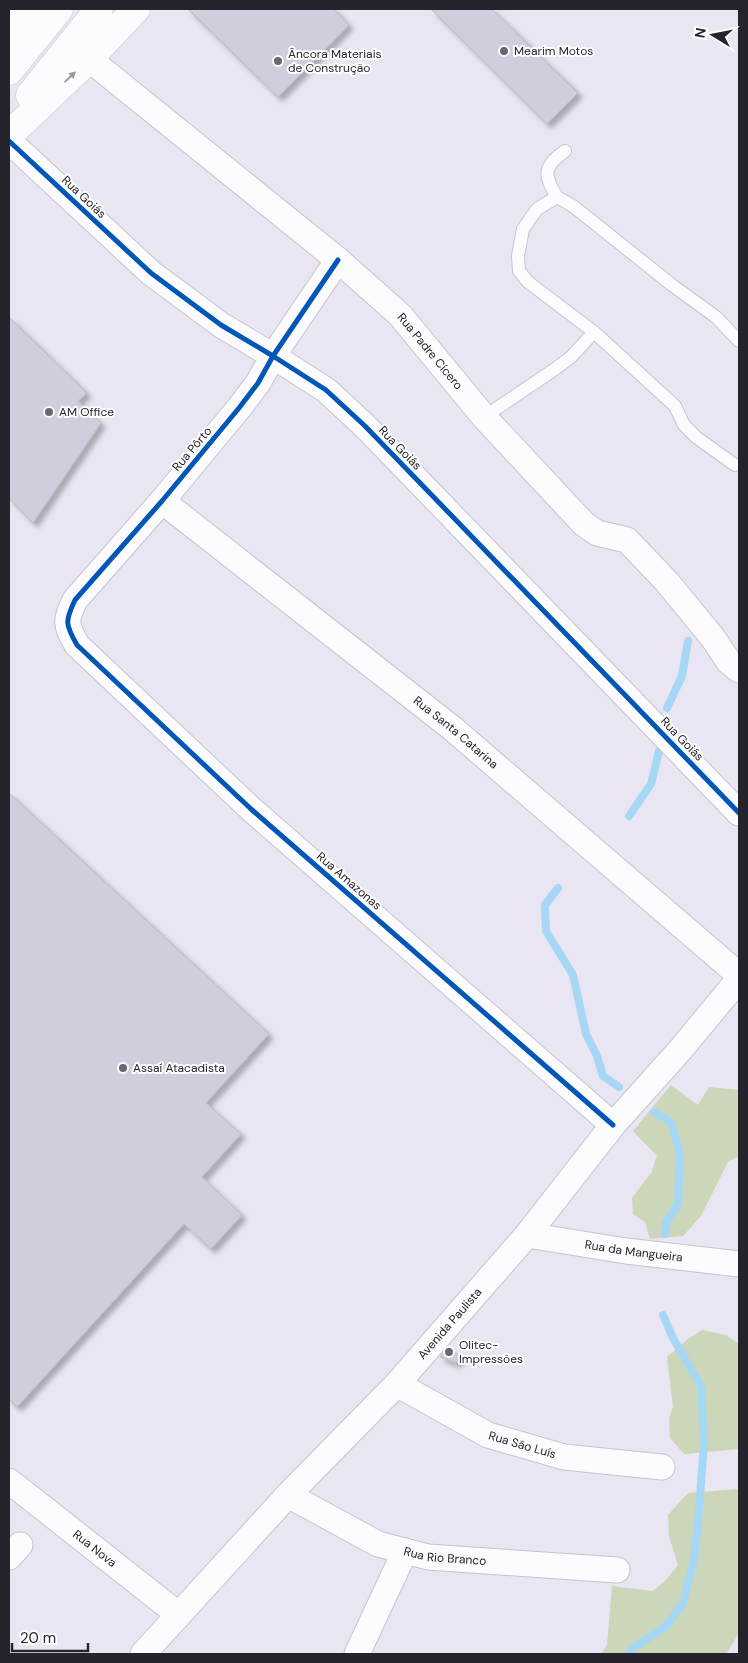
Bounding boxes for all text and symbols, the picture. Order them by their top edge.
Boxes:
north arrow [688,10,738,60]
text: N [690,26,710,39]
place label: Mearim Motos [514,43,593,59]
marker: Mearim Motos [498,45,510,57]
place label: Âncora Materiais de Construção [288,46,382,76]
marker: Âncora Materiais de Construção [272,55,284,67]
one-way arrow [63,71,75,83]
street label: Rua Goiás [58,172,110,222]
street label: Rua Padre Cícero [394,310,466,393]
place label: AM Office [59,404,114,420]
marker: AM Office [43,406,55,418]
street label: Rua Pôrto [169,423,215,475]
street label: Rua Goiás [375,423,425,473]
street label: Rua Santa Catarina [410,693,502,772]
street label: Rua Goiás [657,714,707,764]
street label: Rua Amazonas [313,848,385,914]
place label: Assaí Atacadista [133,1060,225,1076]
marker: Assaí Atacadista [117,1062,129,1074]
street label: Rua da Mangueira [584,1236,684,1265]
street label: Avenida Paulista [414,1284,485,1363]
place label: Olitec- Impressões [459,1337,523,1367]
marker: Olitec- Impressões [443,1346,455,1358]
street label: Rua São Luís [487,1428,558,1462]
street label: Rua Nova [69,1526,120,1571]
street label: Rua Rio Branco [402,1543,487,1569]
scale bar [12,1620,89,1652]
text: 20 m [20,1628,56,1648]

